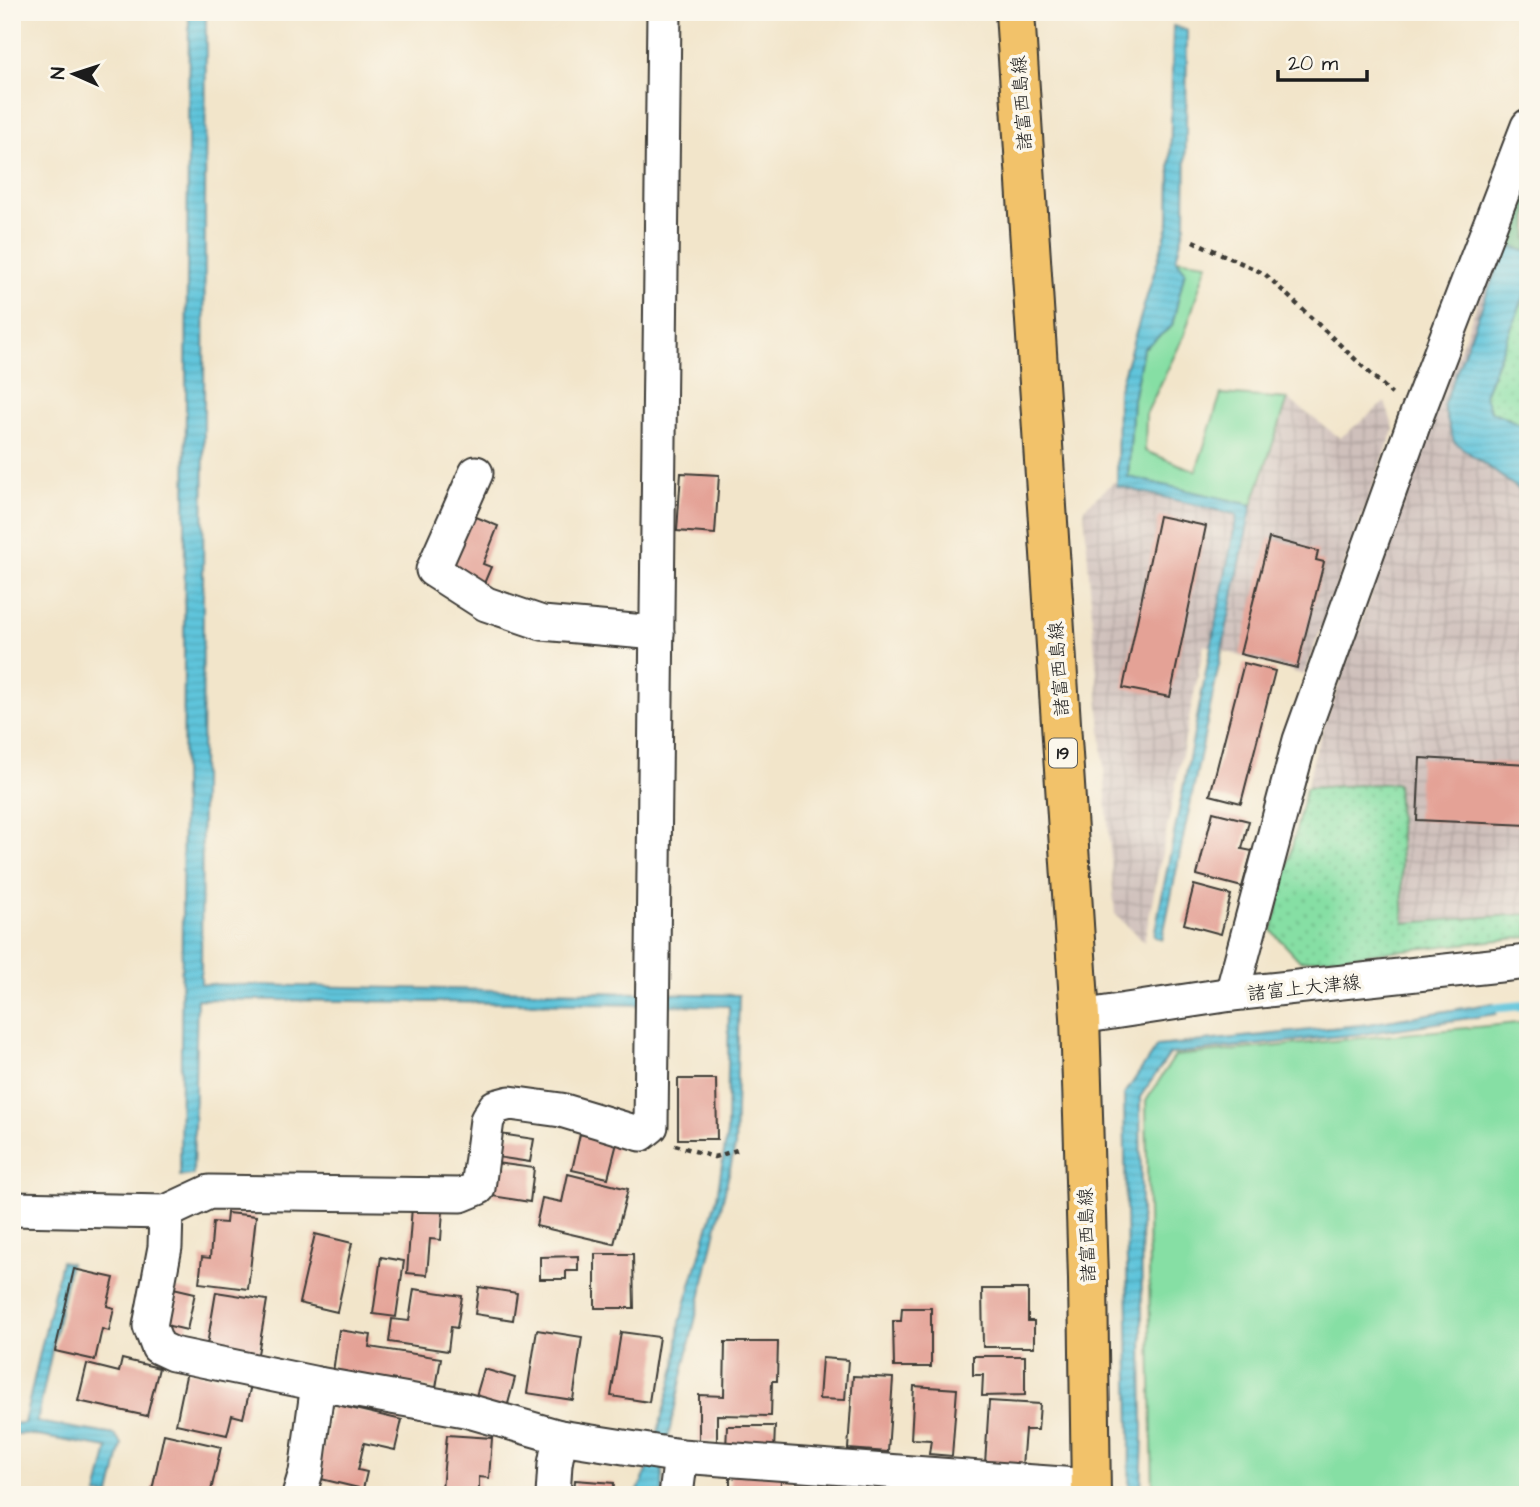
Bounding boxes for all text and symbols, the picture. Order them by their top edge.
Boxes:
north arrow [38,38,108,108]
scale bar [1278,38,1367,82]
text: 20 m [1288,49,1339,78]
street label: 諸富西島線 [1006,55,1039,151]
text: N [45,66,72,80]
street label: 諸富西島線 [1043,621,1076,717]
road number: 19 [1049,738,1077,768]
street label: 諸富上大津線 [1246,969,1362,1008]
street label: 諸富西島線 [1072,1187,1103,1283]

